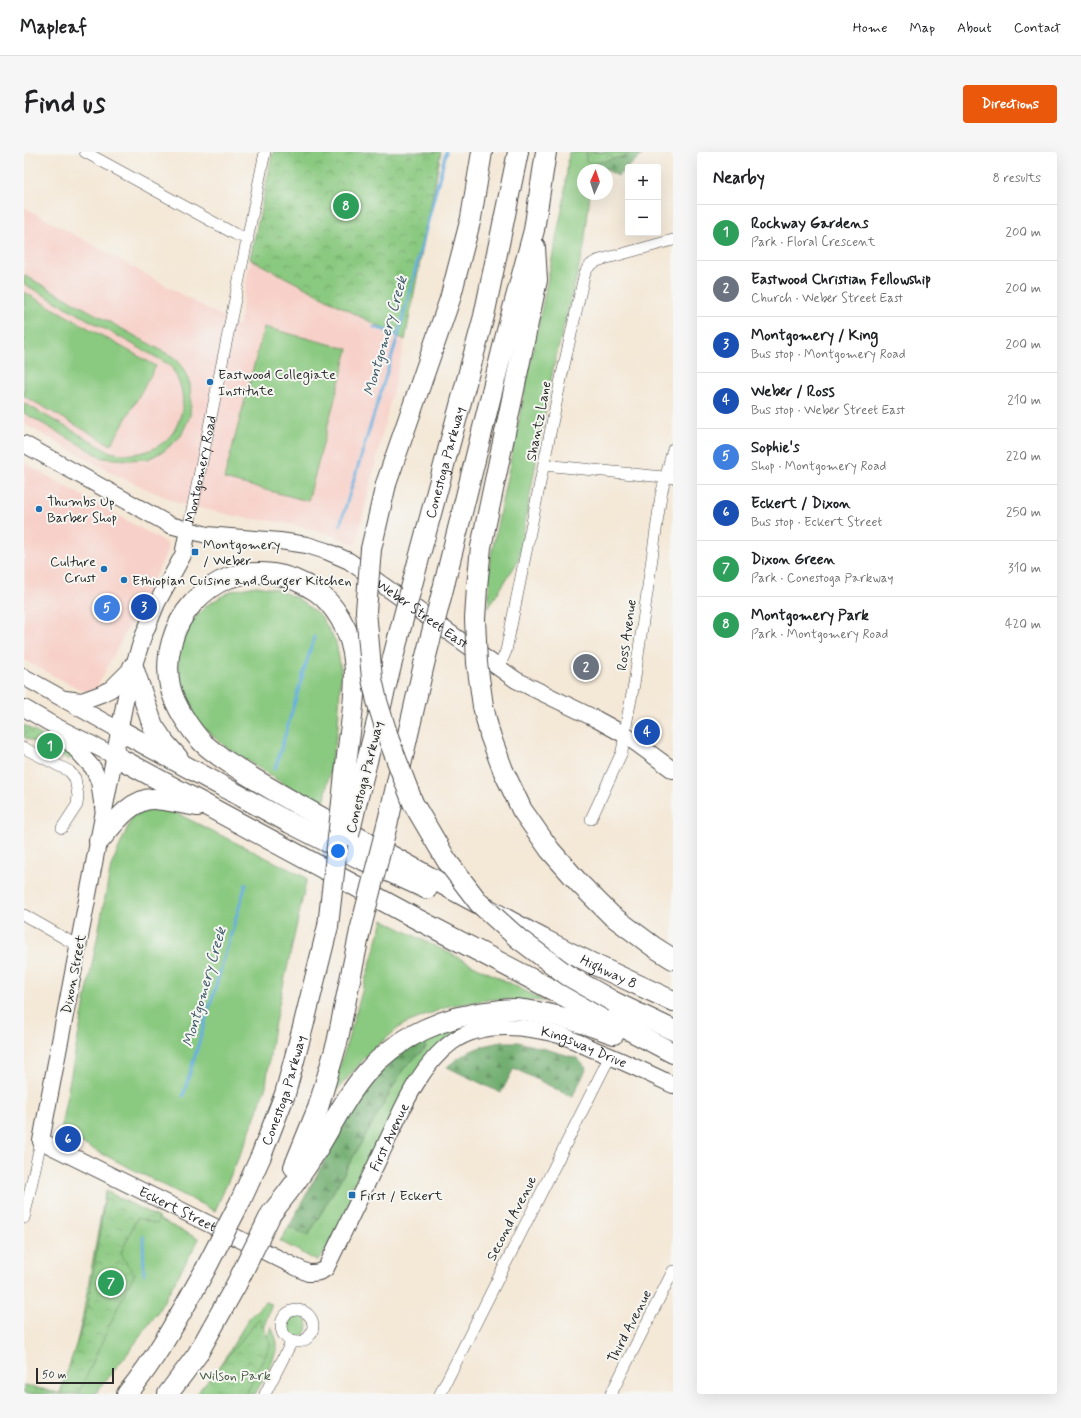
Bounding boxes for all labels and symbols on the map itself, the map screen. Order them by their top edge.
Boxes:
north arrow [577,164,613,200]
pin: 8 [333,191,359,221]
water label: Montgomery Creek [359,273,413,398]
place label: Eastwood Collegiate Institute [218,366,336,400]
marker: Eastwood Collegiate Institute [205,377,215,387]
street label: Shantz Lane [522,380,556,463]
street label: Conestoga Parkway [422,405,469,521]
street label: Montgomery Road [182,414,221,525]
place label: Thumbs Up Barber Shop [47,493,117,527]
marker: Thumbs Up Barber Shop [34,504,44,514]
place label: Montgomery / Weber [203,536,281,570]
marker: Montgomery / Weber [190,547,200,557]
place label: Culture Crust [50,553,96,587]
marker: Culture Crust [99,564,109,574]
place label: Ethiopian Cuisine and Burger Kitchen [132,572,352,592]
marker: Ethiopian Cuisine and Burger Kitchen [119,575,129,585]
street label: Weber Street East [372,575,472,653]
pin: 3 [131,592,157,622]
pin: 5 [94,593,120,623]
street label: Ross Avenue [613,598,641,672]
pin: 2 [573,652,599,682]
pin: 4 [634,717,660,747]
street label: Conestoga Parkway [342,719,388,835]
pin: 1 [37,731,63,761]
your location [328,841,348,861]
water label: Montgomery Creek [178,924,232,1049]
street label: Dixon Street [57,932,91,1015]
street label: Highway 8 [577,951,640,993]
street label: Kingsway Drive [539,1023,629,1072]
street label: Conestoga Parkway [258,1033,310,1148]
street label: First Avenue [366,1100,414,1174]
pin: 6 [55,1124,81,1154]
street label: Second Avenue [483,1172,541,1264]
street label: Eckert Street [136,1183,219,1236]
place label: First / Eckert [360,1187,443,1205]
marker: First / Eckert [347,1190,357,1200]
pin: 7 [98,1268,124,1298]
street label: Third Avenue [604,1287,656,1366]
scale bar [36,1366,114,1385]
park label: Wilson Park [199,1367,271,1385]

